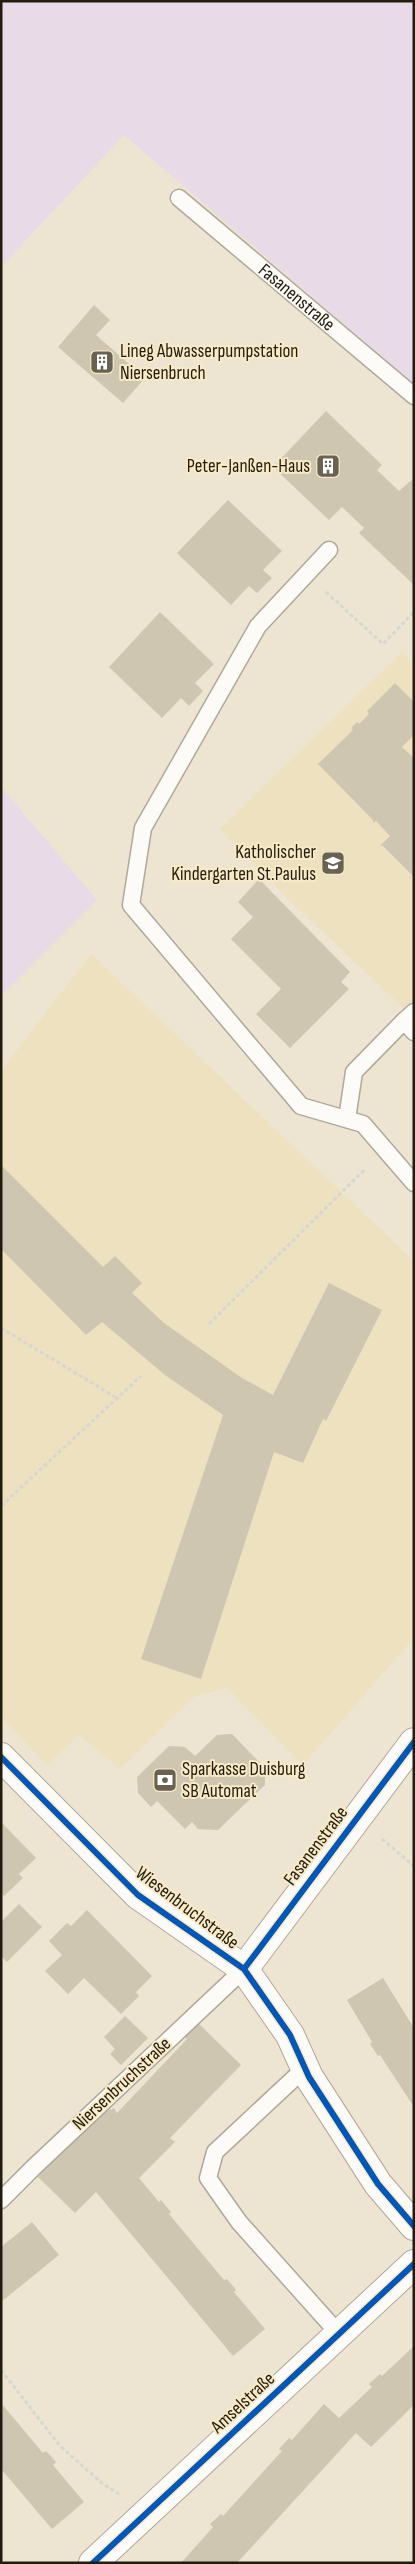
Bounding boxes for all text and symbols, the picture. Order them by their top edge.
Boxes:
street label: Fasanenstraße [254,258,340,336]
place label: Lineg Abwasserpumpstation Niersenbruch [120,340,298,385]
building icon: Lineg Abwasserpumpstation Niersenbruch [89,349,115,375]
building icon: Peter-Janßen-Haus [315,453,341,479]
place label: Peter-Janßen-Haus [187,455,310,478]
place label: Katholischer Kindergarten St.Paulus [171,841,317,886]
school or university icon: Katholischer Kindergarten St.Paulus [320,850,346,876]
place label: Sparkasse Duisburg SB Automat [182,1758,306,1803]
bank icon: Sparkasse Duisburg SB Automat [152,1767,178,1793]
street label: Fasanenstraße [279,1802,353,1890]
street label: Wiesenbruchstraße [131,1862,243,1954]
street label: Niersenbruchstraße [68,2033,176,2135]
street label: Amselstraße [205,2368,280,2439]

